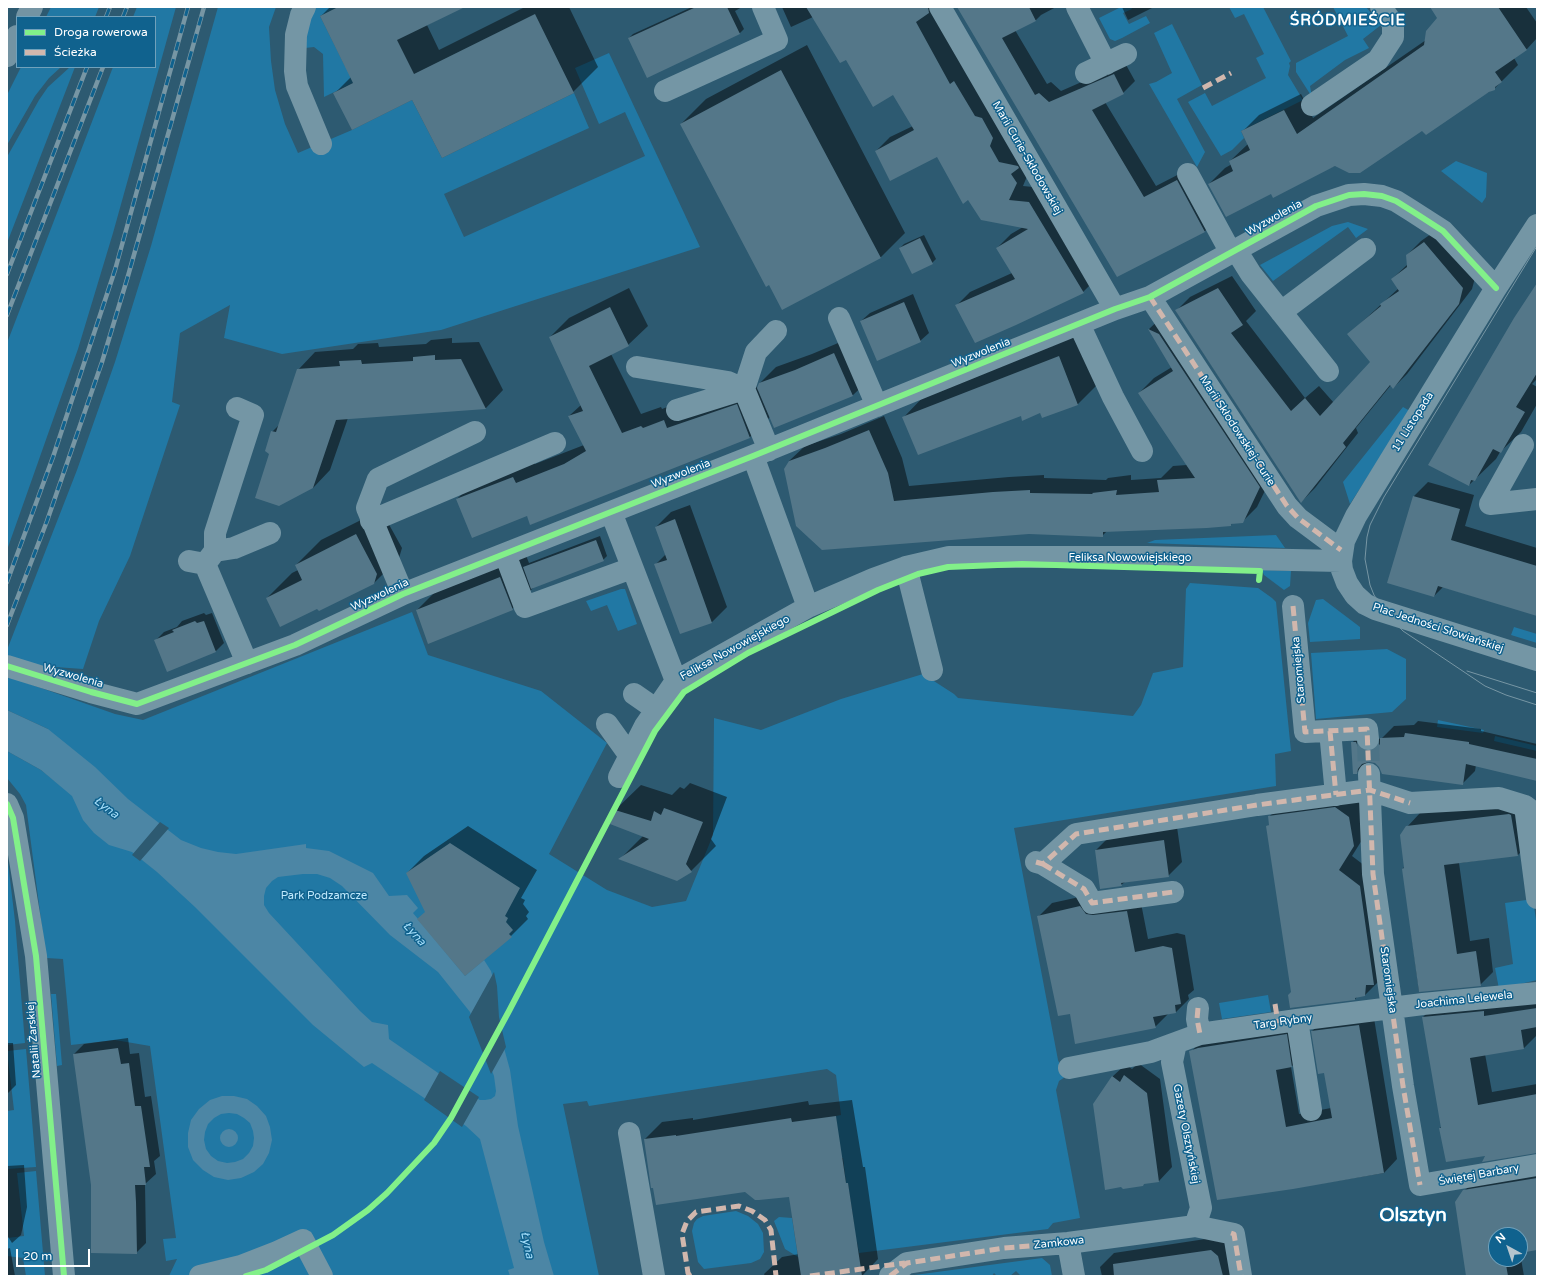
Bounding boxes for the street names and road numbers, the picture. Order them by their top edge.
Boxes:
street label: Marii Curie-Skłodowskiej [989,99,1065,217]
street label: Wyzwolenia [1244,197,1304,239]
street label: Wyzwolenia [950,335,1012,371]
street label: Marii Skłodowskiej-Curie [1196,373,1278,489]
street label: 11 Listopada [1389,390,1437,454]
street label: Wyzwolenia [650,457,712,491]
street label: Feliksa Nowowiejskiego [1068,551,1192,565]
street label: Wyzwolenia [349,576,411,614]
street label: Plac Jedności Słowiańskiej [1371,601,1505,655]
street label: Feliksa Nowowiejskiego [678,612,792,684]
street label: Staromiejska [1290,636,1308,704]
street label: Wyzwolenia [41,661,105,691]
street label: Staromiejska [1377,946,1399,1014]
street label: Joachima Lelewela [1415,988,1513,1012]
street label: Natalii Żarskiej [24,1001,44,1079]
street label: Targ Rybny [1253,1011,1313,1033]
street label: Gazety Olsztyńskiej [1170,1083,1202,1185]
street label: Świętej Barbary [1438,1161,1520,1189]
street label: Zamkowa [1033,1234,1085,1252]

